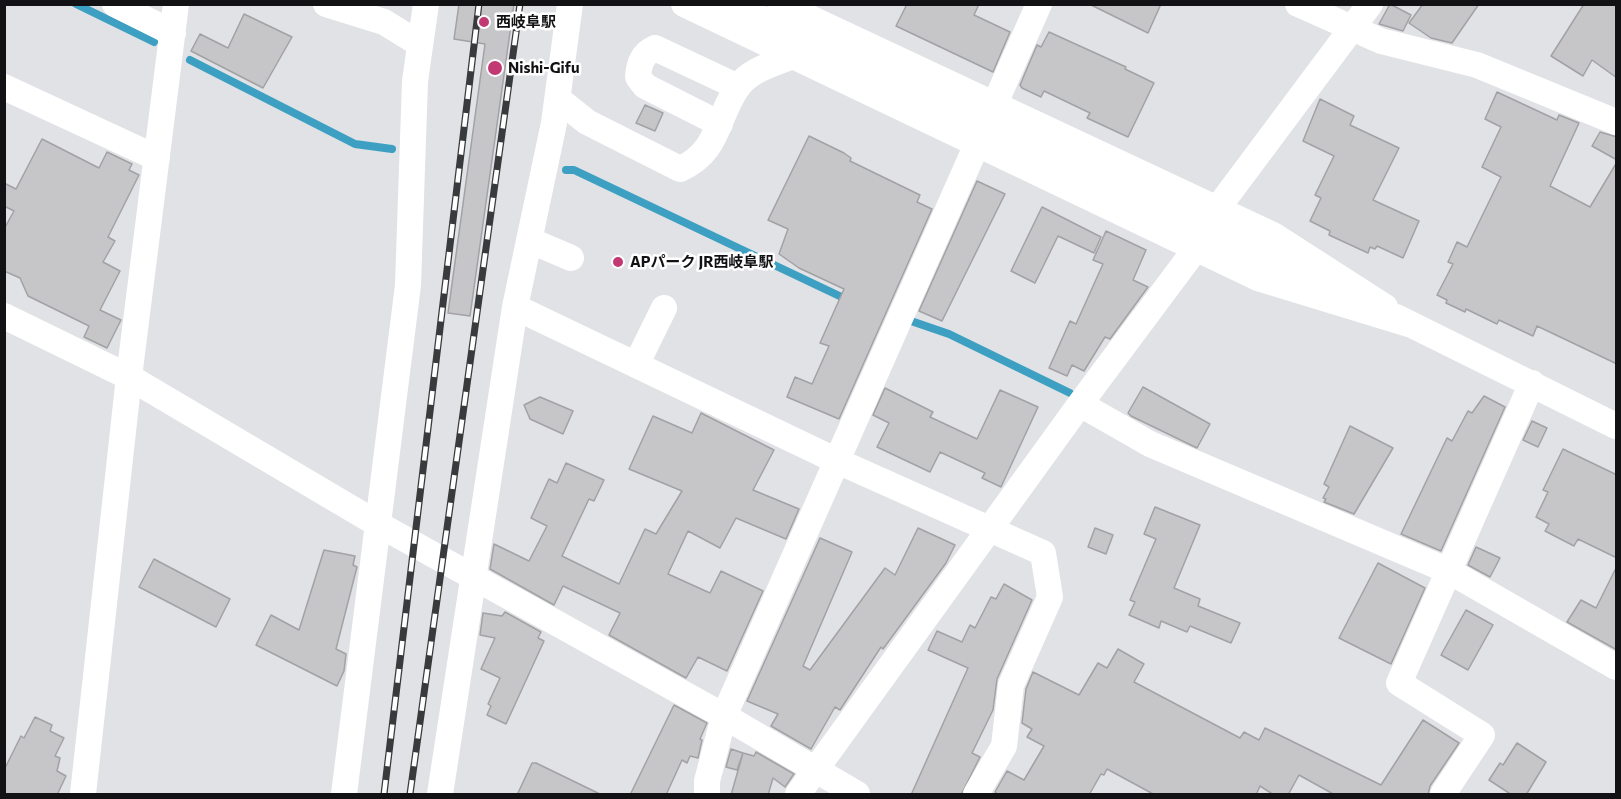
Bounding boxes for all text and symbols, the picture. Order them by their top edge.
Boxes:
place label: 西岐阜駅 [496,13,556,31]
marker: 西岐阜駅 [477,15,491,29]
marker: Nishi-Gifu [486,59,504,77]
place label: Nishi-Gifu [508,59,579,77]
place label: APパーク JR西岐阜駅 [630,253,774,271]
marker: APパーク JR西岐阜駅 [611,255,625,269]

